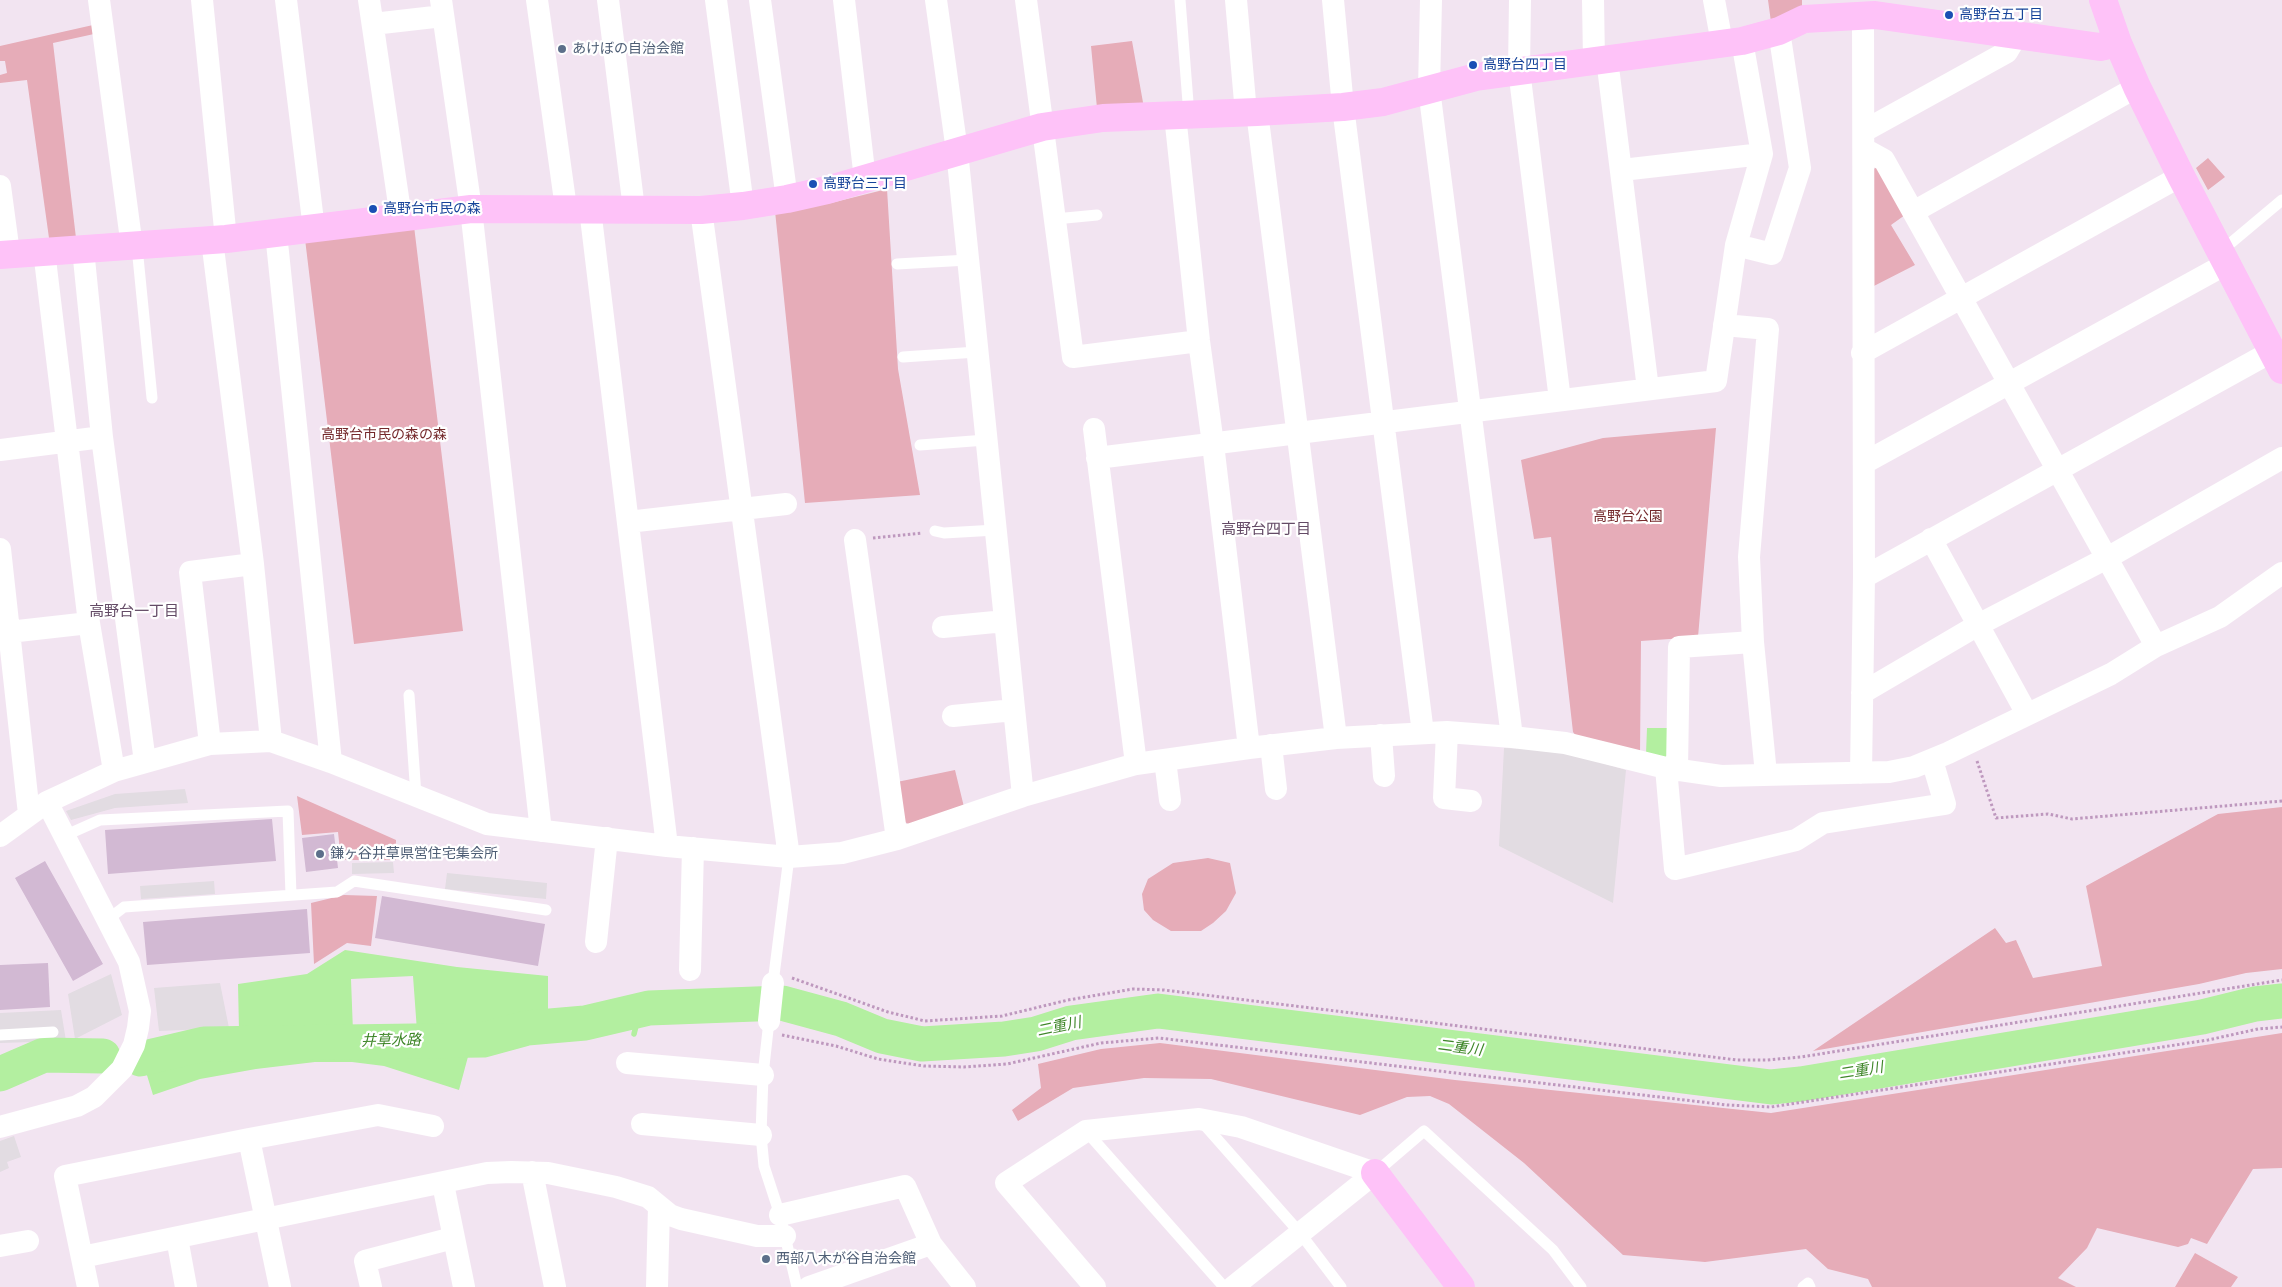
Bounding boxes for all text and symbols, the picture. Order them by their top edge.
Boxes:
place label: 高野台五丁目 [1959,7,2043,23]
marker: 高野台五丁目 [1943,9,1955,21]
place label: あけぼの自治会館 [572,41,684,57]
marker: あけぼの自治会館 [556,43,568,55]
place label: 高野台四丁目 [1483,57,1567,73]
marker: 高野台四丁目 [1467,59,1479,71]
place label: 高野台三丁目 [823,176,907,192]
marker: 高野台三丁目 [807,178,819,190]
place label: 高野台市民の森 [383,201,481,217]
marker: 高野台市民の森 [367,203,379,215]
park label: 高野台市民の森の森 [321,427,447,443]
park label: 高野台公園 [1593,509,1663,525]
district label: 高野台四丁目 [1221,521,1311,539]
district label: 高野台一丁目 [89,603,179,621]
place label: 鎌ヶ谷井草県営住宅集会所 [330,846,498,862]
marker: 鎌ヶ谷井草県営住宅集会所 [314,848,326,860]
water label: 二重川 [1035,1014,1083,1040]
water label: 井草水路 [361,1031,421,1051]
water label: 二重川 [1437,1036,1483,1060]
water label: 二重川 [1837,1059,1885,1083]
place label: 西部八木が谷自治会館 [776,1251,916,1267]
marker: 西部八木が谷自治会館 [760,1253,772,1265]

